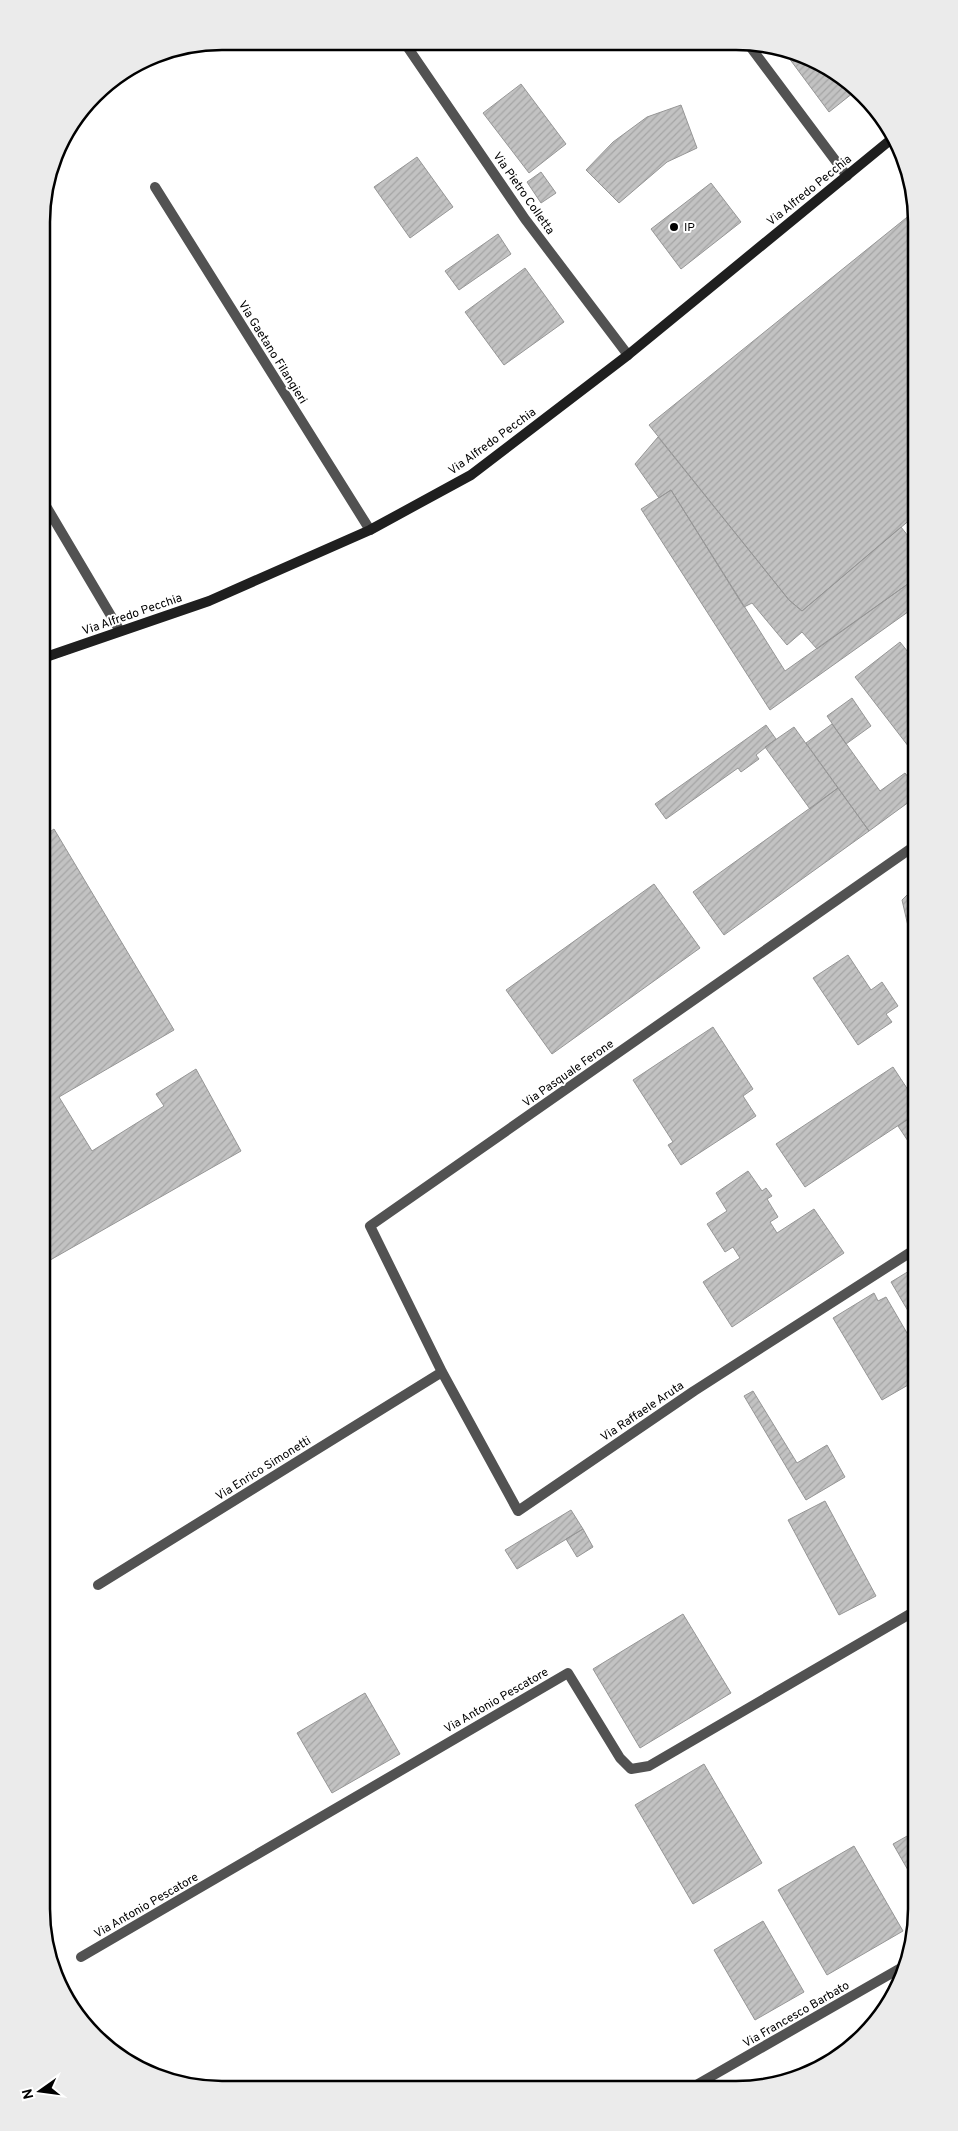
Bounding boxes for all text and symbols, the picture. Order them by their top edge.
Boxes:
street label: Via Pietro Colletta [489,149,558,238]
street label: Via Alfredo Pecchia [764,152,855,230]
place label: IP [684,220,695,236]
marker: IP [668,221,680,233]
street label: Via Gaetano Filangieri [234,298,310,407]
street label: Via Alfredo Pecchia [446,405,540,479]
street label: Via Alfredo Pecchia [80,590,184,640]
street label: Via Pasquale Ferone [520,1036,617,1111]
street label: Via Raffaele Aruta [598,1378,687,1446]
street label: Via Enrico Simonetti [213,1433,314,1505]
street label: Via Antonio Pescatore [441,1664,552,1737]
street label: Via Antonio Pescatore [91,1869,202,1942]
street label: Via Francesco Barbato [740,1978,853,2052]
north arrow [15,2066,65,2116]
text: N [19,2087,38,2101]

